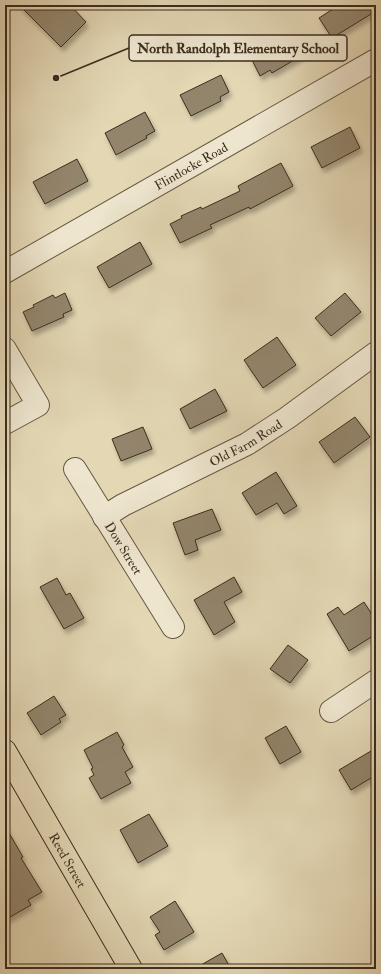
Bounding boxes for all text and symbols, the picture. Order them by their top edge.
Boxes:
callout: North Randolph Elementary School [129,35,347,61]
text: North Randolph Elementary School [136,40,339,58]
street label: Flintlocke Road [152,139,231,194]
street label: Old Farm Road [207,416,286,470]
street label: Dow Street [101,519,145,578]
street label: Reed Street [45,830,89,891]

